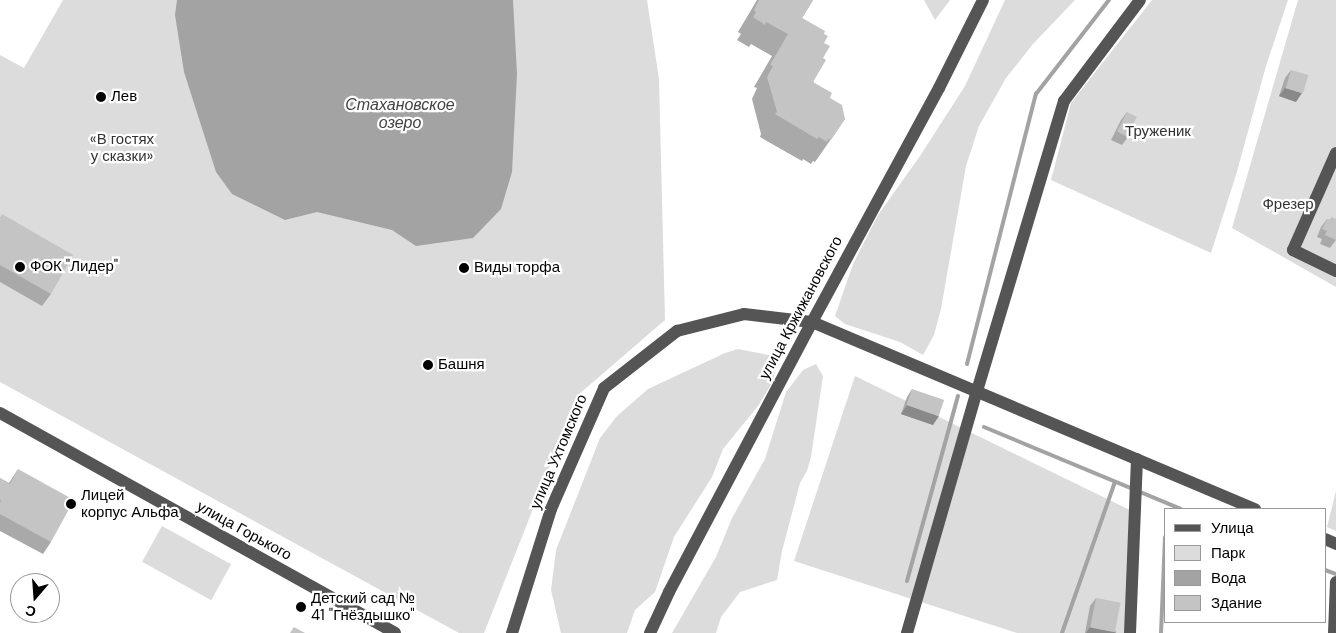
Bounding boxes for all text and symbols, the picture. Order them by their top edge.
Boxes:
place label: Лев [111,88,137,106]
marker: Лев [95,91,107,103]
water label: Стахановское озеро [345,95,455,133]
park label: Труженик [1125,123,1191,141]
park label: «В гостях у сказки» [90,130,154,165]
park label: Фрезер [1262,196,1314,214]
street label: улица Кржижановского [756,233,846,383]
place label: ФОК "Лидер" [30,258,118,276]
place label: Виды торфа [474,259,560,277]
marker: ФОК "Лидер" [14,261,26,273]
marker: Виды торфа [458,262,470,274]
place label: Башня [438,356,485,374]
marker: Башня [422,359,434,371]
street label: улица Ухтомского [527,392,591,512]
place label: Лицей корпус Альфа [81,486,179,521]
marker: Лицей корпус Альфа [65,498,77,510]
street label: улица Горького [194,498,294,564]
legend [1164,508,1326,623]
text: Улица [1211,518,1254,538]
text: Парк [1211,543,1245,563]
text: Вода [1211,568,1246,588]
north arrow [10,573,60,623]
place label: Детский сад № 41 "Гнёздышко" [311,589,415,624]
text: Здание [1211,593,1262,613]
text: С [23,601,38,621]
marker: Детский сад № 41 "Гнёздышко" [295,601,307,613]

